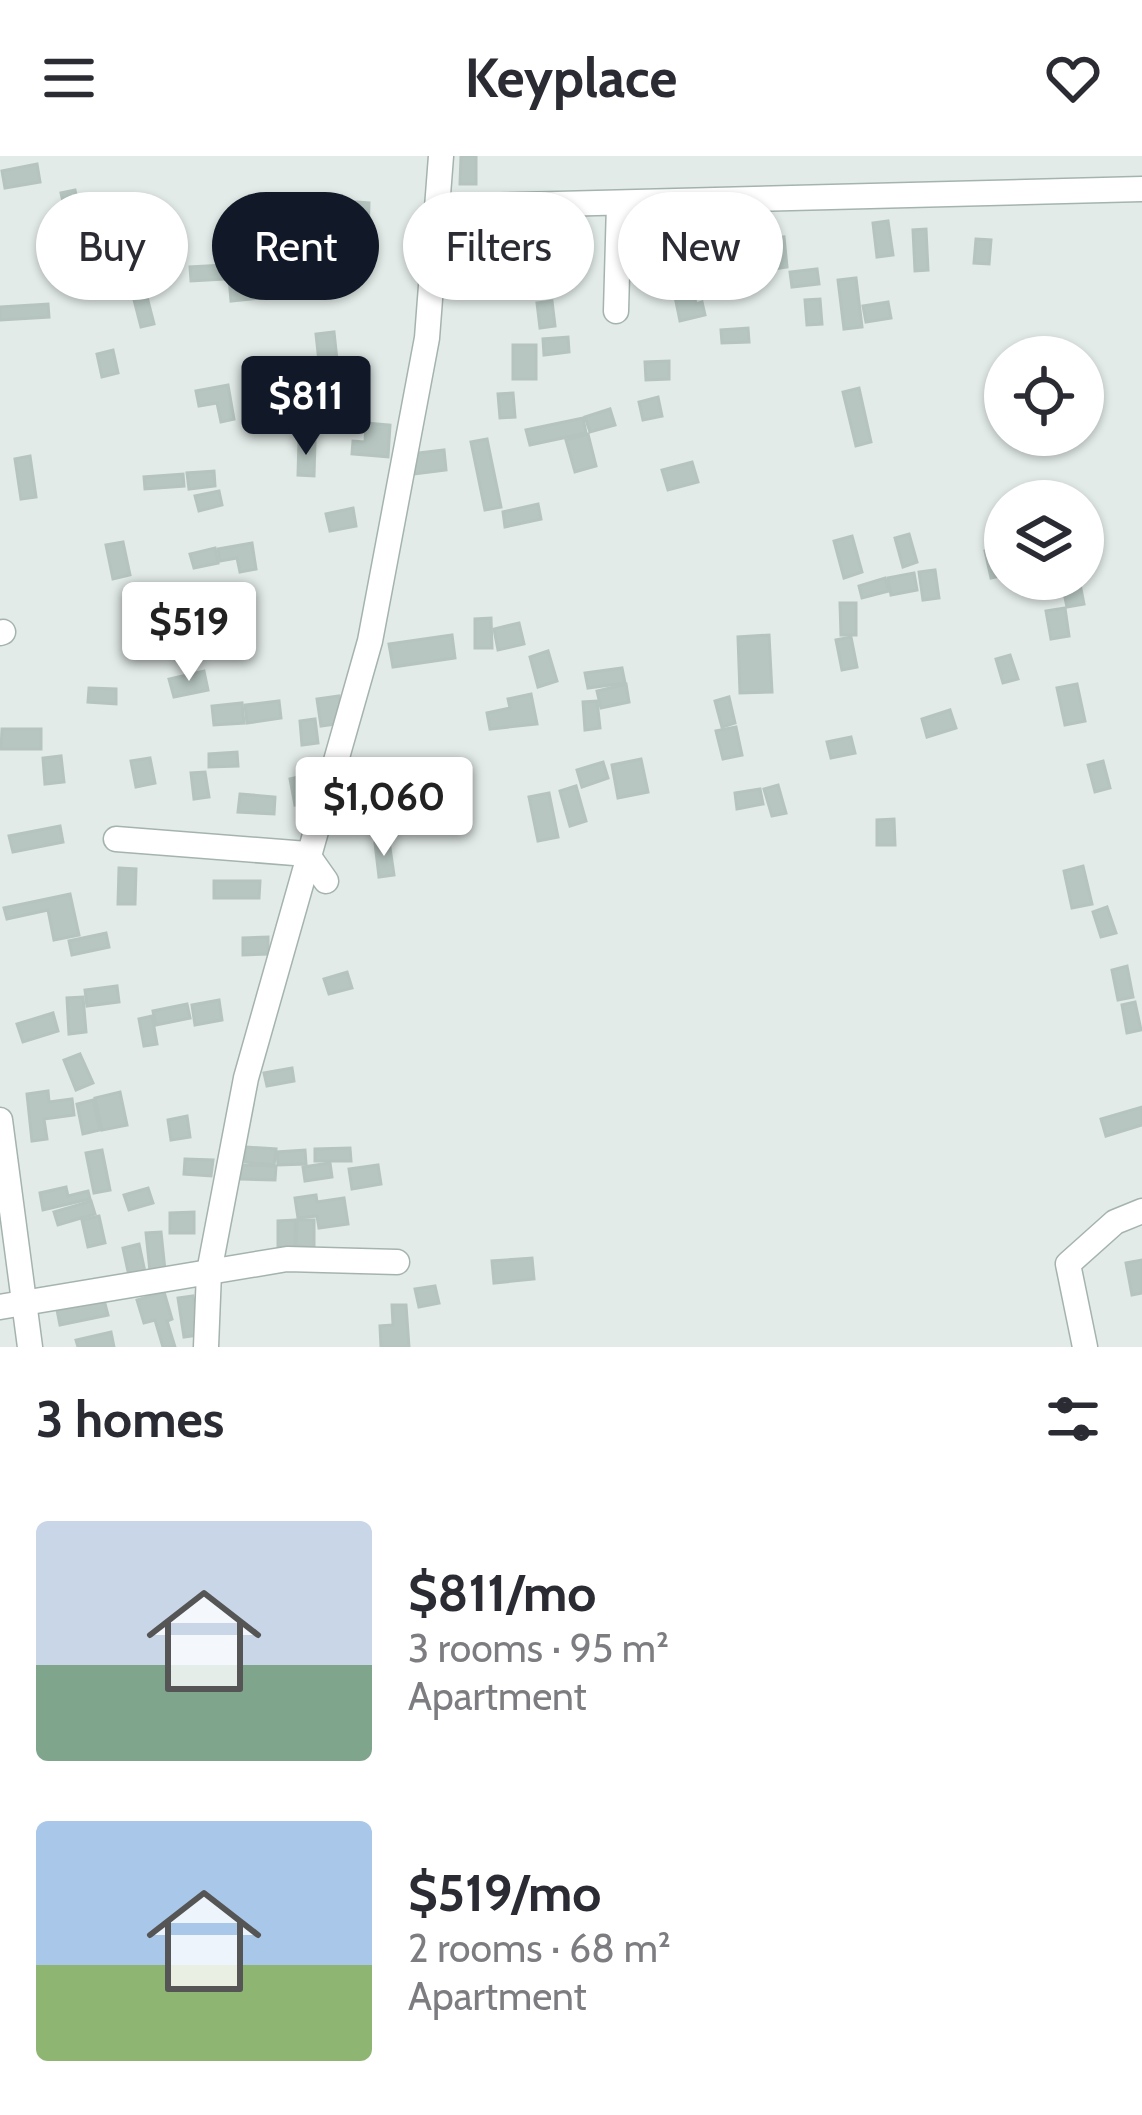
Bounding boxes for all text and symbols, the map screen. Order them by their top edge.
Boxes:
icon: menu [36,45,102,111]
text: Keyplace [465,45,677,111]
icon: heart [1040,45,1106,111]
chip: Buy [36,192,188,300]
chip: Rent [212,192,379,300]
chip: Filters [403,192,594,300]
chip: New [618,192,783,300]
map controls [984,336,1104,600]
button: locate [984,336,1104,456]
pin: $811 [235,356,377,458]
text: $811 [269,371,343,419]
button: layers [984,480,1104,600]
pin: $519 [118,582,260,684]
text: $519 [149,597,229,645]
pin: $1,060 [286,757,482,859]
text: $1,060 [323,772,445,820]
icon: filters [1040,1386,1106,1452]
text: 3 homes [36,1388,224,1450]
text: $811/mo [408,1562,596,1624]
icon: home [132,1569,276,1713]
text: 3 rooms · 95 m² [408,1624,669,1672]
text: Apartment [408,1672,587,1720]
text: $519/mo [408,1862,601,1924]
icon: home [132,1869,276,2013]
text: 2 rooms · 68 m² [408,1924,671,1972]
text: Apartment [408,1972,587,2020]

